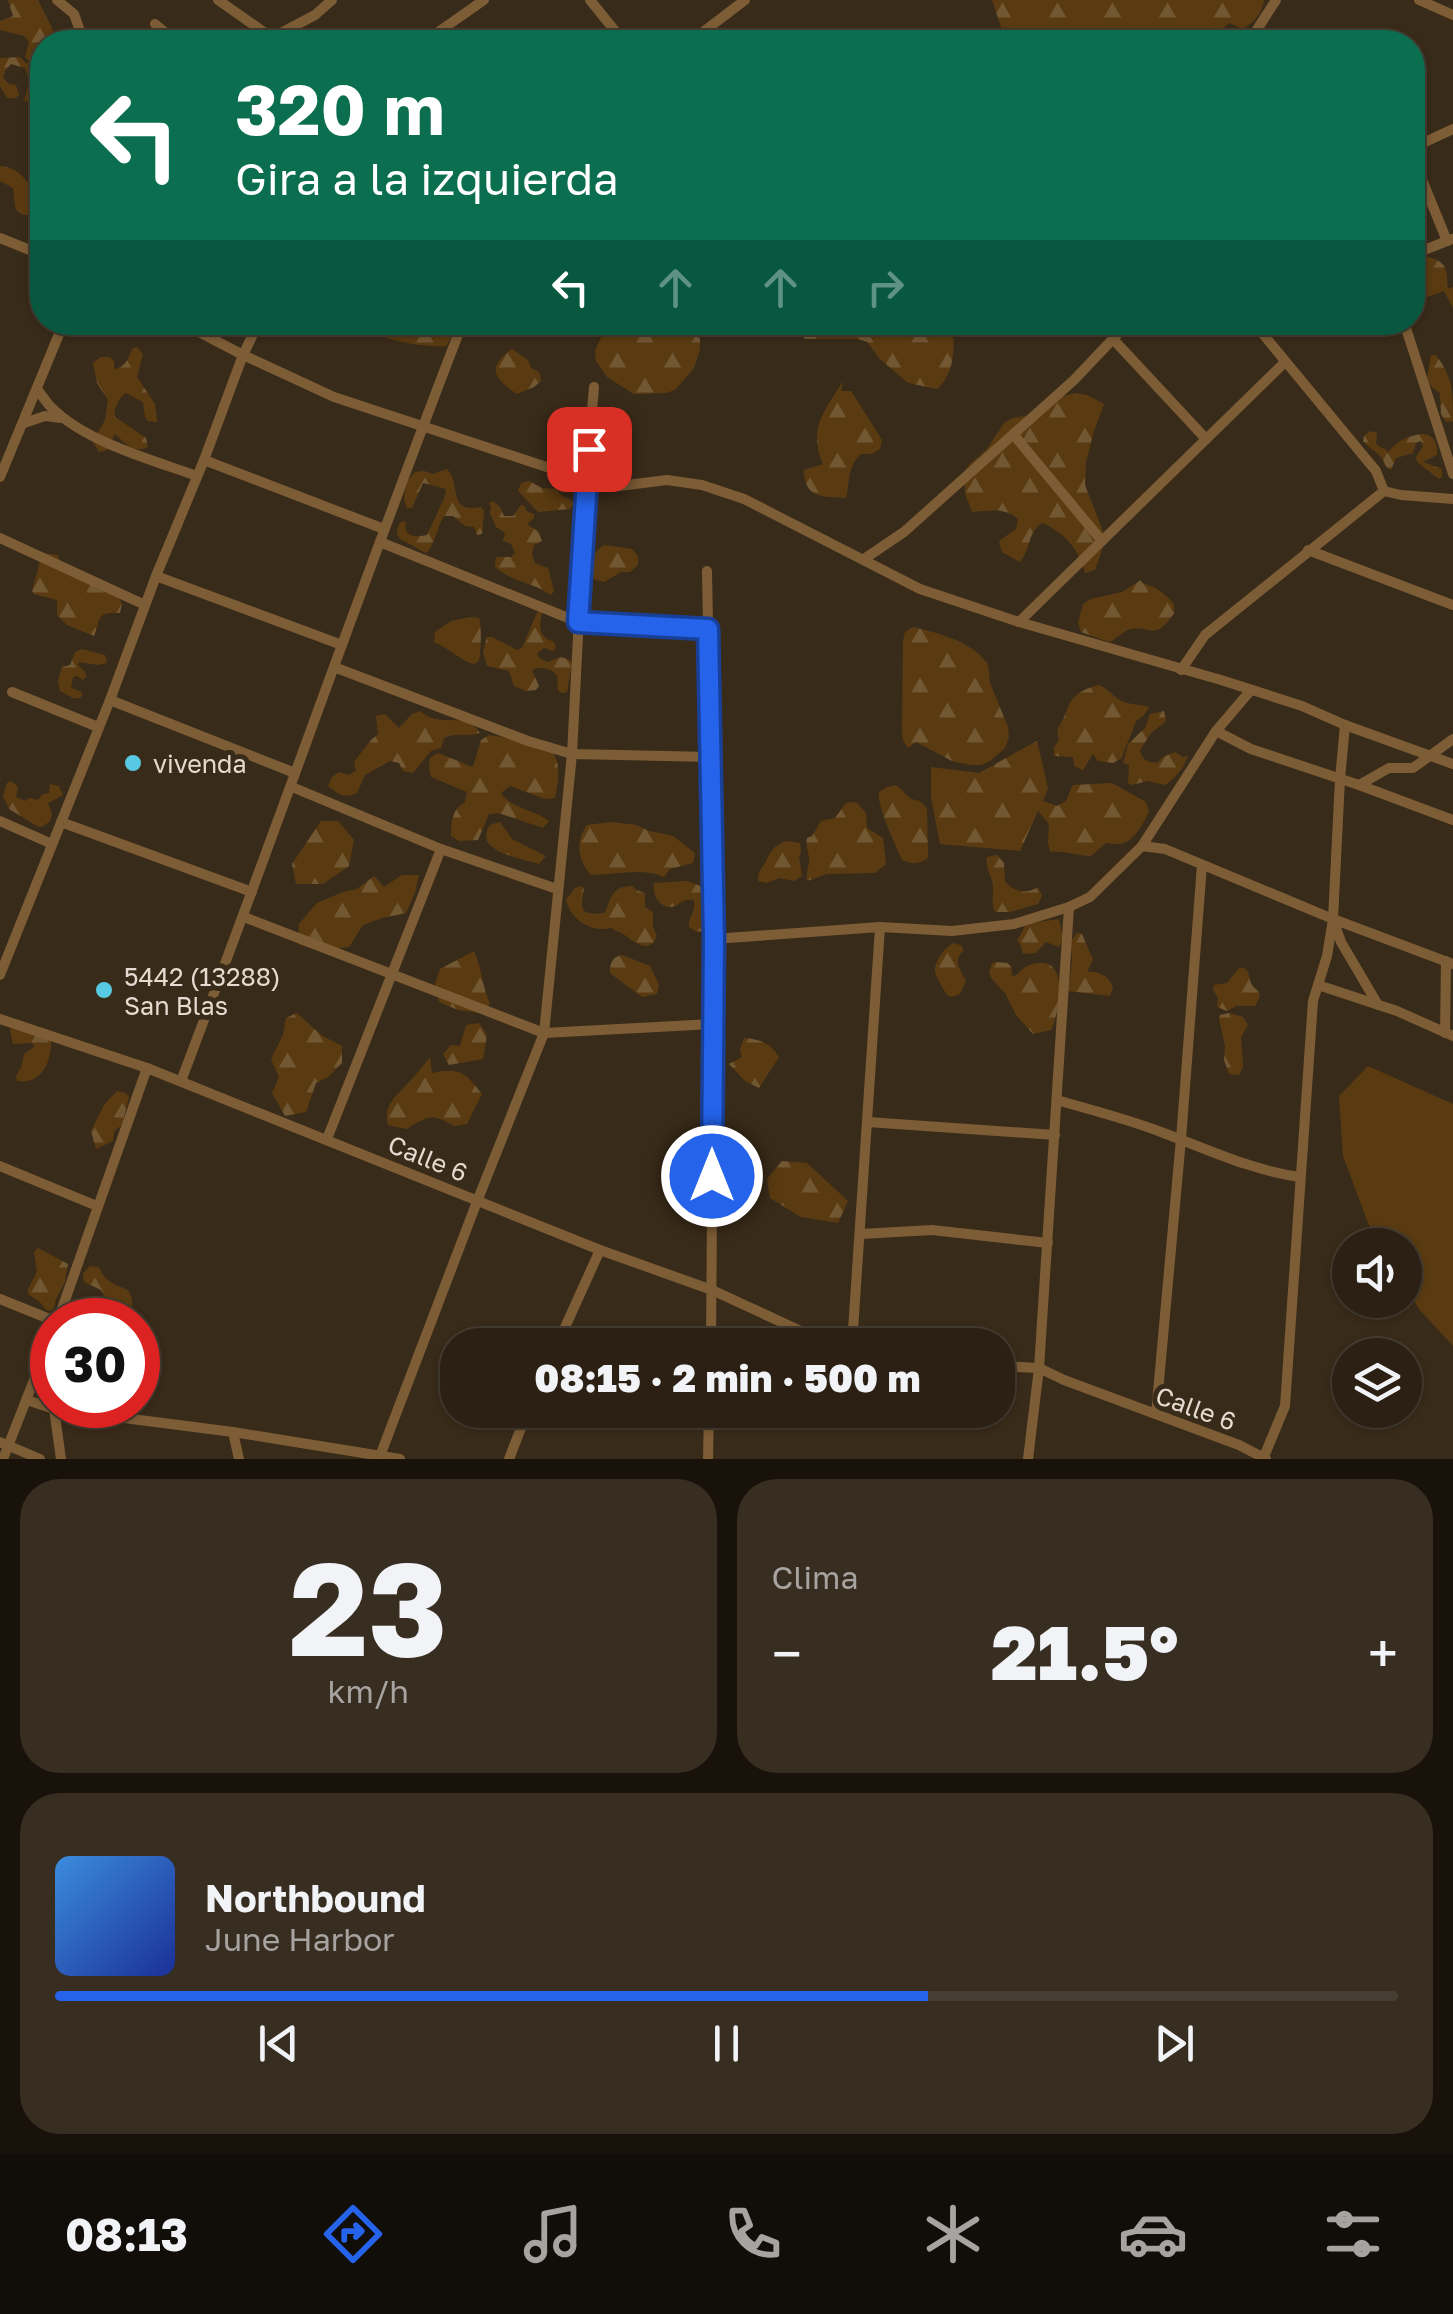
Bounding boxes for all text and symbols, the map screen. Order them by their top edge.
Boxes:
text: 320 m [235,66,445,150]
icon: left [70,70,200,200]
text: Gira a la izquierda [235,151,619,205]
icon: left [543,260,598,315]
icon: ahead [648,260,703,315]
icon: ahead [753,260,808,315]
icon: right [858,260,913,315]
pin [547,407,632,492]
icon: arrive [562,422,617,477]
place label: vivenda [153,748,247,779]
marker: vivenda [122,752,144,774]
place label: 5442 (13288) San Blas [124,961,281,1021]
marker: 5442 (13288) San Blas [93,979,115,1001]
position arrow [660,1124,764,1228]
street label: Calle 6 [384,1128,472,1188]
map controls [1332,1228,1422,1428]
button: sound [1332,1228,1422,1318]
speed limit sign: 30 [30,1298,160,1428]
button: layers [1332,1338,1422,1428]
text: 08:15 · 2 min · 500 m [534,1355,921,1400]
street label: Calle 6 [1152,1379,1240,1437]
text: 23 [289,1529,448,1685]
text: Clima [772,1558,858,1596]
text: 21.5° [991,1606,1178,1697]
text: − [772,1620,802,1686]
text: + [1368,1620,1398,1686]
text: km/h [328,1672,409,1710]
text: Northbound [205,1875,426,1920]
text: June Harbor [205,1920,395,1958]
icon: previous [251,2016,306,2071]
icon: pause [699,2016,754,2071]
icon: next [1147,2016,1202,2071]
icon: directions [318,2199,388,2269]
icon: music [518,2199,588,2269]
icon: phone [718,2199,788,2269]
icon: climate [918,2199,988,2269]
icon: car [1118,2199,1188,2269]
icon: filters [1318,2199,1388,2269]
text: 08:13 [65,2207,188,2261]

